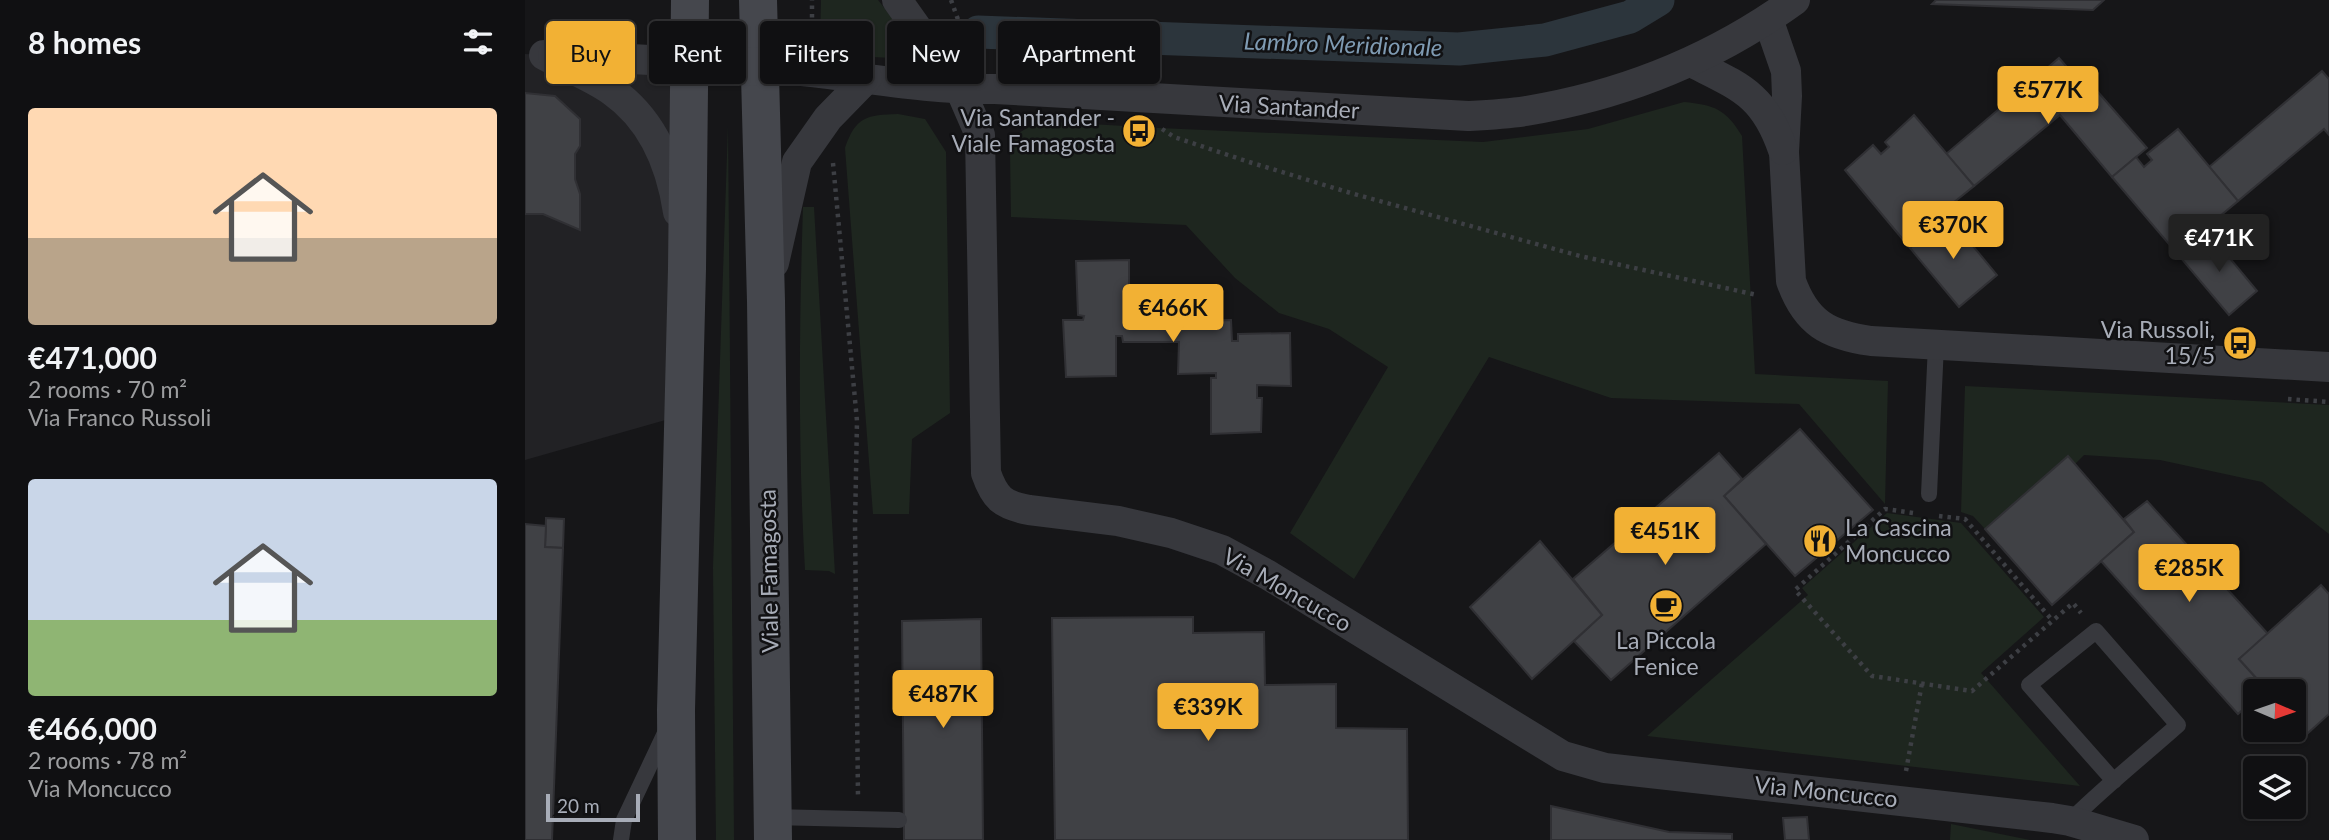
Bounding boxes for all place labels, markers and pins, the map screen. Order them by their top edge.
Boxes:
pin: €577K [1999,66,2097,126]
place label: Via Santander - Viale Famagosta [951,103,1115,157]
bus stop icon: Via Santander - Viale Famagosta [1120,112,1158,150]
pin: €370K [1904,202,2002,261]
pin: €471K [2170,215,2268,274]
pin: €466K [1124,284,1222,344]
place label: Via Russoli, 15/5 [2101,315,2215,369]
bus stop icon: Via Russoli, 15/5 [2221,324,2259,362]
pin: €451K [1616,508,1714,567]
place label: La Cascina Moncucco [1845,513,1952,567]
restaurant icon: La Cascina Moncucco [1801,522,1839,560]
pin: €285K [2140,544,2238,604]
cafe icon: La Piccola Fenice [1647,587,1685,625]
place label: La Piccola Fenice [1616,626,1716,680]
pin: €487K [894,670,992,730]
pin: €339K [1159,684,1257,743]

